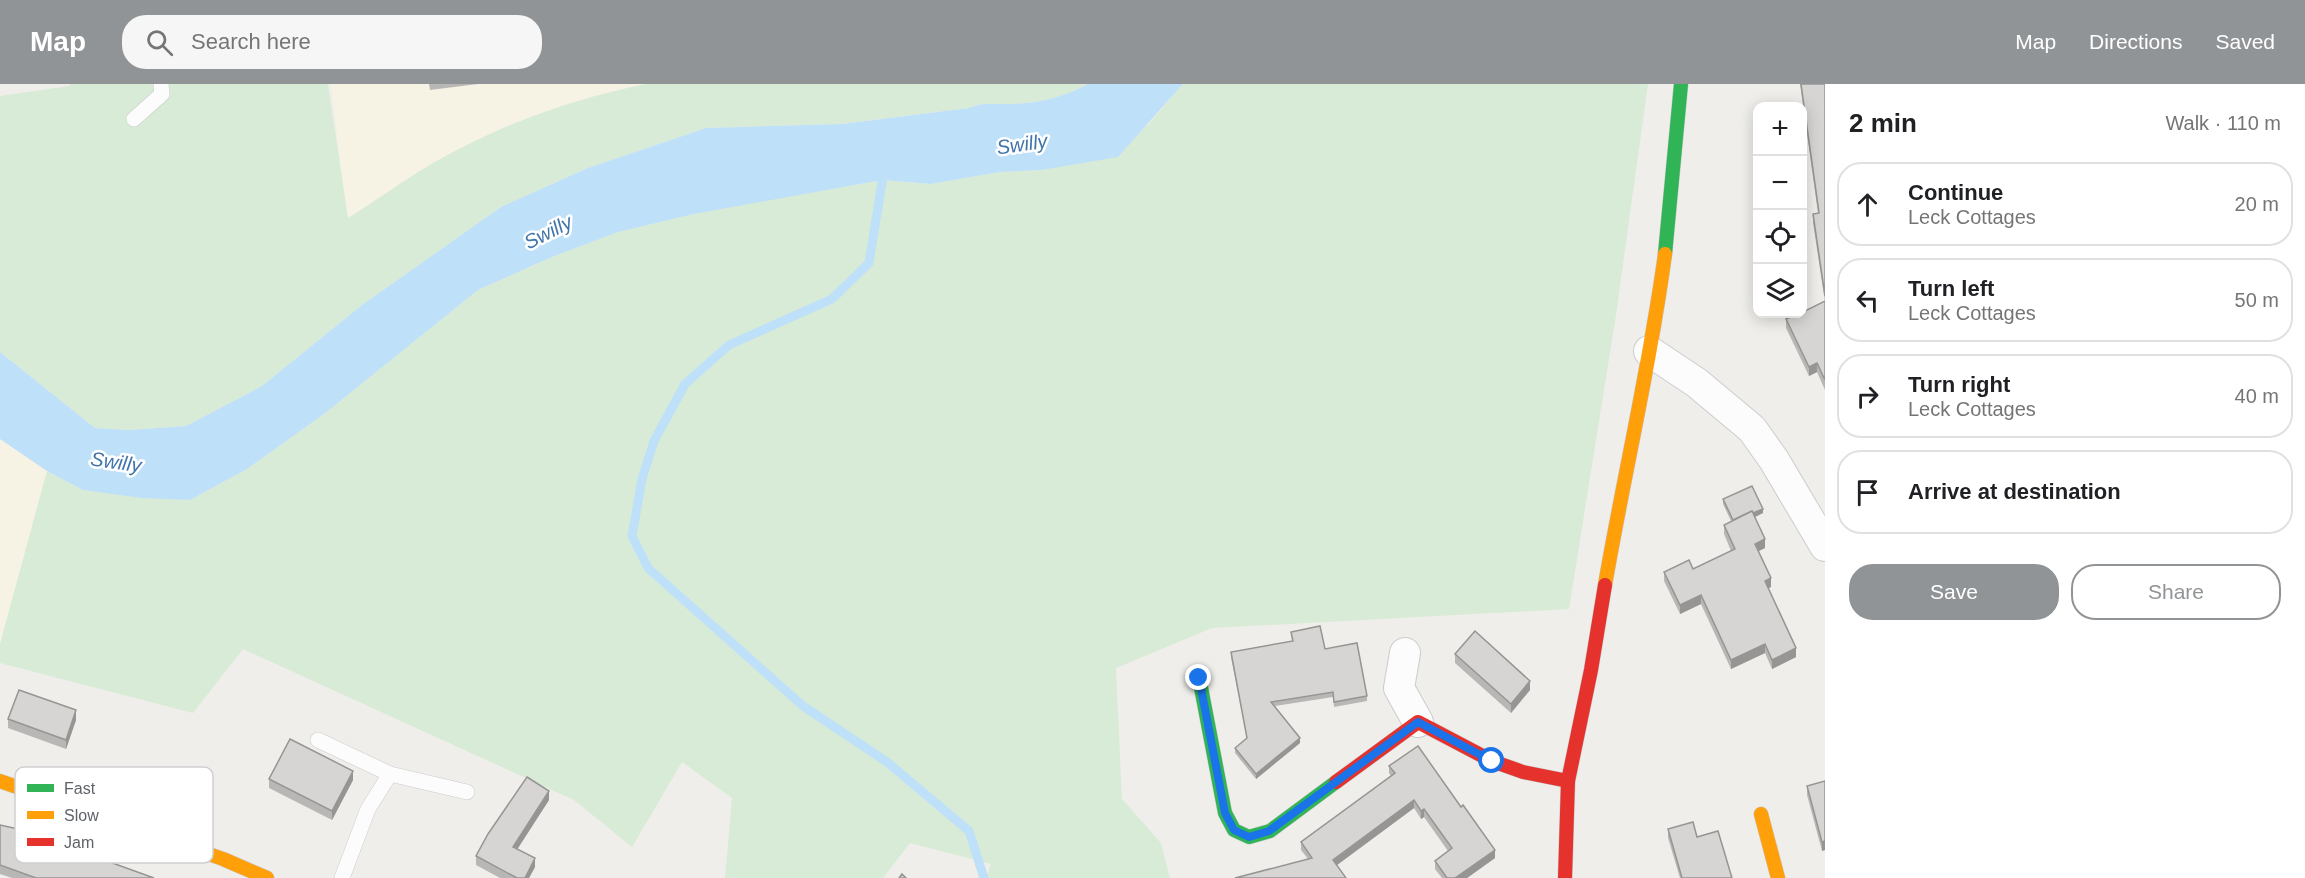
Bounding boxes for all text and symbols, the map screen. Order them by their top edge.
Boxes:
search box [122,15,542,69]
text: Map [30,26,86,57]
icon: search [143,26,176,59]
text: Search here [191,29,311,54]
text: Map [2015,30,2056,53]
text: Directions [2089,30,2182,53]
text: Saved [2215,30,2275,53]
map controls [1753,102,1807,318]
button: + [1753,102,1807,156]
text: 2 min [1849,108,1917,138]
text: Walk · 110 m [2165,112,2281,134]
water label: Swilly [995,129,1050,158]
button: − [1753,156,1807,210]
text: Continue [1908,180,2003,205]
icon: ahead [1851,188,1884,221]
text: 20 m [2235,193,2279,215]
text: Leck Cottages [1908,206,2036,228]
water label: Swilly [520,210,577,253]
button: locate [1753,210,1807,264]
button: layers [1753,264,1807,318]
text: Turn left [1908,276,1994,301]
icon: left [1851,284,1884,317]
text: 50 m [2235,289,2279,311]
text: Leck Cottages [1908,302,2036,324]
text: Turn right [1908,372,2010,397]
icon: right [1851,380,1884,413]
text: 40 m [2235,385,2279,407]
text: Leck Cottages [1908,398,2036,420]
water label: Swilly [89,448,144,477]
icon: arrive [1851,476,1884,509]
text: Arrive at destination [1908,479,2121,504]
button: Save [1849,564,2059,620]
button: Share [2071,564,2281,620]
route end [1185,664,1211,690]
route start [1478,747,1504,773]
legend [15,767,213,863]
text: Fast [64,780,96,797]
text: Slow [64,807,99,824]
text: Jam [64,834,94,851]

